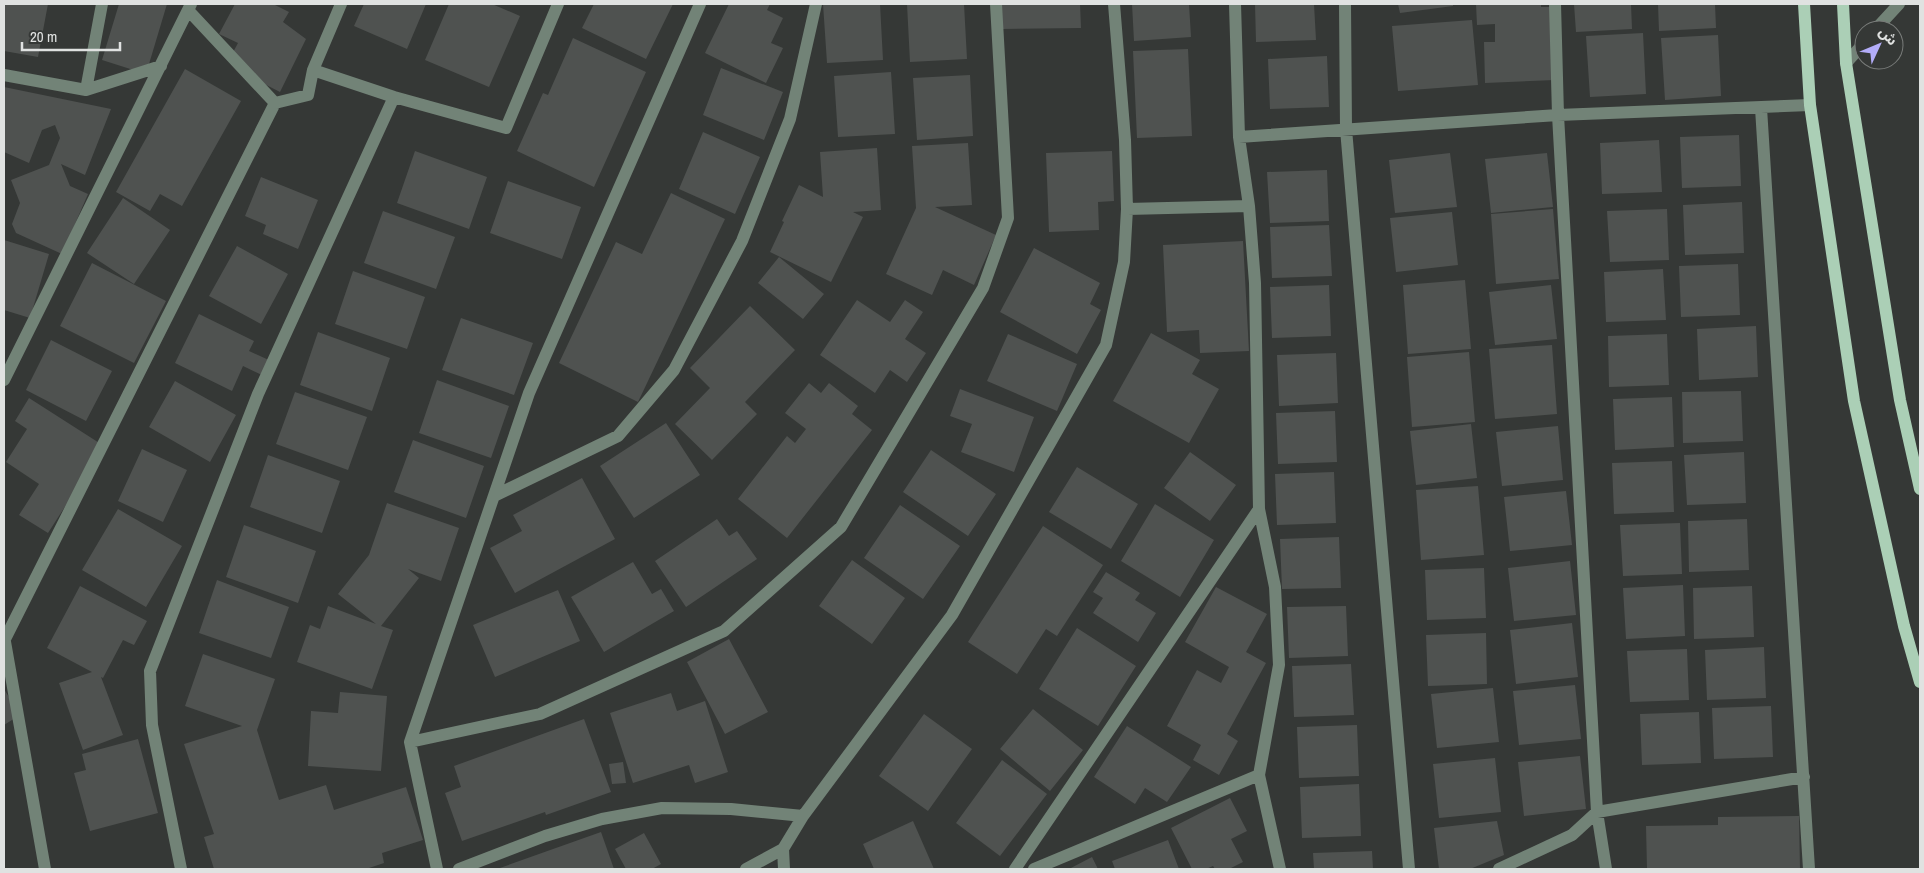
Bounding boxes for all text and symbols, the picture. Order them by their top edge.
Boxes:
scale bar [22,20,120,52]
north arrow [1854,20,1904,70]
text: ش [1875,23,1901,49]
text: 20 m [30,26,57,47]

